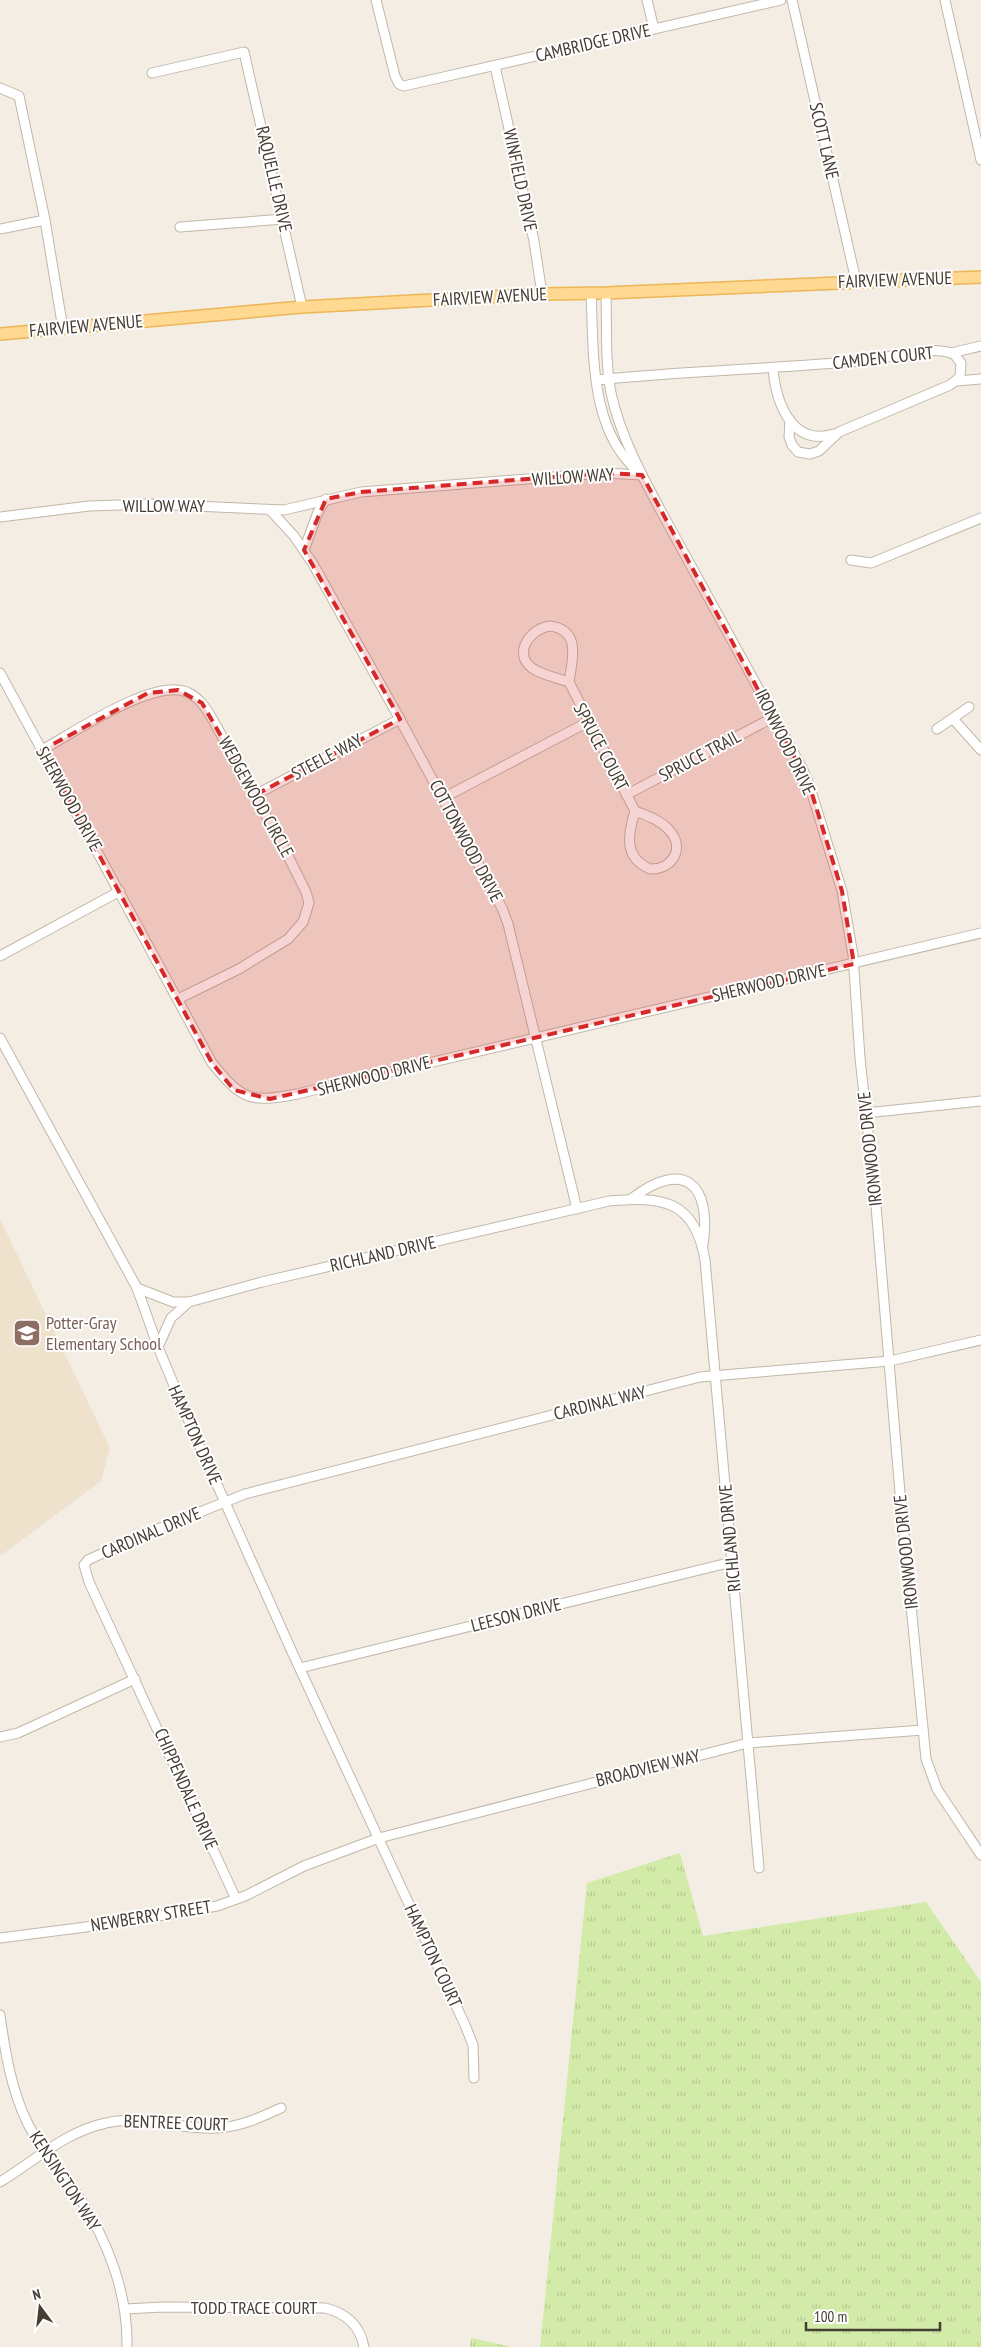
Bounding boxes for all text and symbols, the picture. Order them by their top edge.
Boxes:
street label: CAMBRIDGE DRIVE [533,18,653,67]
street label: SCOTT LANE [805,100,844,181]
street label: RAQUELLE DRIVE [251,124,298,234]
street label: WINFIELD DRIVE [498,126,543,233]
street label: FAIRVIEW AVENUE [838,266,952,293]
street label: FAIRVIEW AVENUE [432,282,548,311]
street label: FAIRVIEW AVENUE [28,309,144,342]
street label: CAMDEN COURT [831,341,935,374]
street label: WILLOW WAY [531,462,616,491]
street label: WILLOW WAY [123,494,206,517]
street label: IRONWOOD DRIVE [750,685,821,799]
street label: SPRUCE COURT [569,699,634,795]
street label: SPRUCE TRAIL [655,724,745,787]
street label: STEELE WAY [287,728,367,785]
street label: WEDGEWOOD CIRCLE [214,732,299,861]
street label: SHERWOOD DRIVE [31,742,108,855]
street label: COTTONWOOD DRIVE [424,776,508,906]
street label: SHERWOOD DRIVE [710,958,828,1007]
street label: SHERWOOD DRIVE [315,1050,433,1101]
street label: IRONWOOD DRIVE [852,1091,887,1207]
street label: RICHLAND DRIVE [328,1230,438,1277]
place label: Potter-Gray Elementary School [46,1311,162,1355]
school or university icon: Potter-Gray Elementary School [12,1318,42,1348]
street label: CARDINAL WAY [551,1380,649,1425]
street label: HAMPTON DRIVE [163,1381,228,1488]
street label: RICHLAND DRIVE [713,1483,746,1593]
street label: IRONWOOD DRIVE [888,1494,923,1610]
street label: CARDINAL DRIVE [98,1501,204,1564]
street label: LEESON DRIVE [468,1592,563,1637]
street label: CHIPPENDALE DRIVE [149,1724,224,1853]
street label: BROADVIEW WAY [593,1743,703,1792]
street label: NEWBERRY STREET [89,1895,213,1936]
street label: HAMPTON COURT [400,1901,467,2011]
street label: BENTREE COURT [123,2109,229,2136]
street label: KENSINGTON WAY [25,2126,107,2236]
north arrow [15,2282,65,2332]
text: N [31,2285,43,2304]
street label: TODD TRACE COURT [191,2296,317,2319]
scale bar [806,2300,940,2332]
text: 100 m [814,2307,847,2326]

